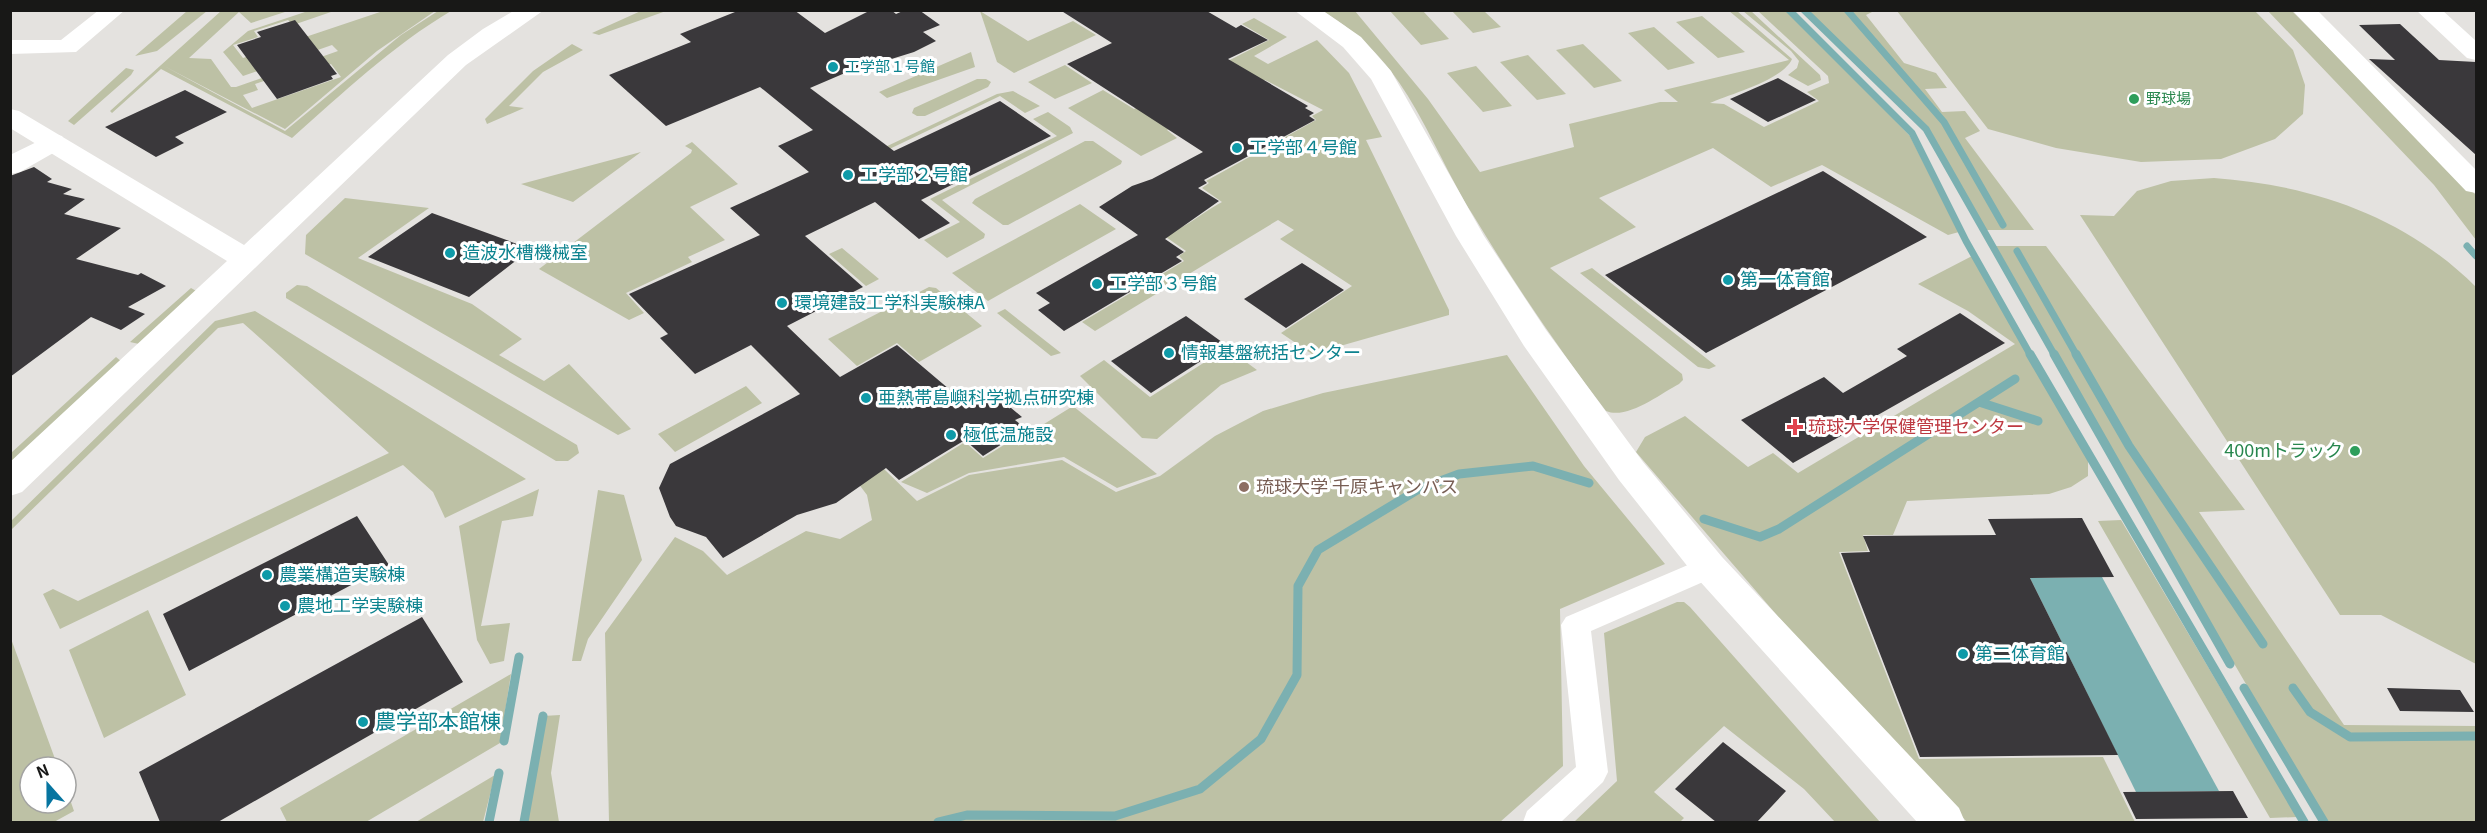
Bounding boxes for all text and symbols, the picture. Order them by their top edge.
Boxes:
place label: 工学部１号館 [845,55,935,76]
marker: 工学部１号館 [826,60,840,74]
place label: 野球場 [2146,87,2191,108]
marker: 野球場 [2127,92,2141,106]
place label: 工学部４号館 [1249,133,1357,159]
marker: 工学部４号館 [1230,141,1244,155]
place label: 工学部２号館 [860,160,968,186]
marker: 工学部２号館 [841,168,855,182]
place label: 造波水槽機械室 [462,238,588,264]
marker: 造波水槽機械室 [443,246,457,260]
place label: 第一体育館 [1740,265,1830,291]
place label: 工学部３号館 [1109,269,1217,295]
marker: 第一体育館 [1721,273,1735,287]
marker: 工学部３号館 [1090,277,1104,291]
place label: 環境建設工学科実験棟A [794,288,985,314]
marker: 環境建設工学科実験棟A [775,296,789,310]
place label: 情報基盤統括センター [1181,338,1361,364]
marker: 情報基盤統括センター [1162,346,1176,360]
place label: 亜熱帯島嶼科学拠点研究棟 [878,383,1094,409]
marker: 亜熱帯島嶼科学拠点研究棟 [859,391,873,405]
place label: 琉球大学保健管理センター [1808,412,2024,438]
marker: 琉球大学保健管理センター [1786,418,1804,436]
place label: 極低温施設 [963,420,1053,446]
marker: 極低温施設 [944,428,958,442]
place label: 400mトラック [2224,436,2343,462]
marker: 400mトラック [2348,444,2362,458]
place label: 琉球大学 千原キャンパス [1256,472,1458,498]
marker: 琉球大学 千原キャンパス [1237,480,1251,494]
place label: 農業構造実験棟 [279,560,405,586]
marker: 農業構造実験棟 [260,568,274,582]
place label: 農地工学実験棟 [297,591,423,617]
marker: 農地工学実験棟 [278,599,292,613]
place label: 第二体育館 [1975,639,2065,665]
marker: 第二体育館 [1956,647,1970,661]
place label: 農学部本館棟 [375,705,501,735]
marker: 農学部本館棟 [356,715,370,729]
north arrow [18,755,78,815]
text: N [32,757,52,783]

